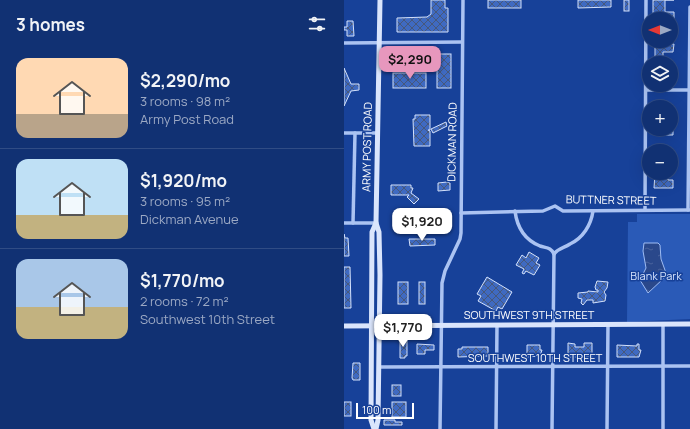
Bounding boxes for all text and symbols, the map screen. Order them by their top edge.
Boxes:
north arrow [642,12,678,48]
map controls [642,12,678,180]
text: 3 homes [16,13,85,36]
icon: filters [306,13,328,35]
pin: $2,290 [377,46,443,80]
text: $2,290 [388,50,432,68]
button: layers [642,56,678,92]
text: $2,290/mo [140,69,230,92]
icon: home [48,74,96,122]
text: 3 rooms · 98 m² [140,92,230,110]
button: + [642,100,678,136]
street label: ARMY POST ROAD [358,102,375,192]
street label: DICKMAN ROAD [443,102,460,182]
text: Army Post Road [140,110,234,128]
button: − [642,144,678,180]
text: $1,920/mo [140,169,227,192]
icon: home [48,175,96,223]
street label: BUTTNER STREET [566,191,657,208]
text: 3 rooms · 95 m² [140,192,230,210]
pin: $1,920 [389,208,455,242]
text: Dickman Avenue [140,210,238,228]
text: $1,920 [401,212,443,230]
park label: Blank Park [630,268,682,283]
text: $1,770/mo [140,269,225,292]
icon: home [48,275,96,323]
text: 2 rooms · 72 m² [140,292,229,310]
street label: SOUTHWEST 9TH STREET [464,307,595,322]
text: Southwest 10th Street [140,310,275,328]
pin: $1,770 [370,314,436,348]
text: $1,770 [383,318,423,336]
street label: SOUTHWEST 10TH STREET [468,350,603,365]
scale bar [356,401,414,420]
text: 100 m [362,402,391,417]

